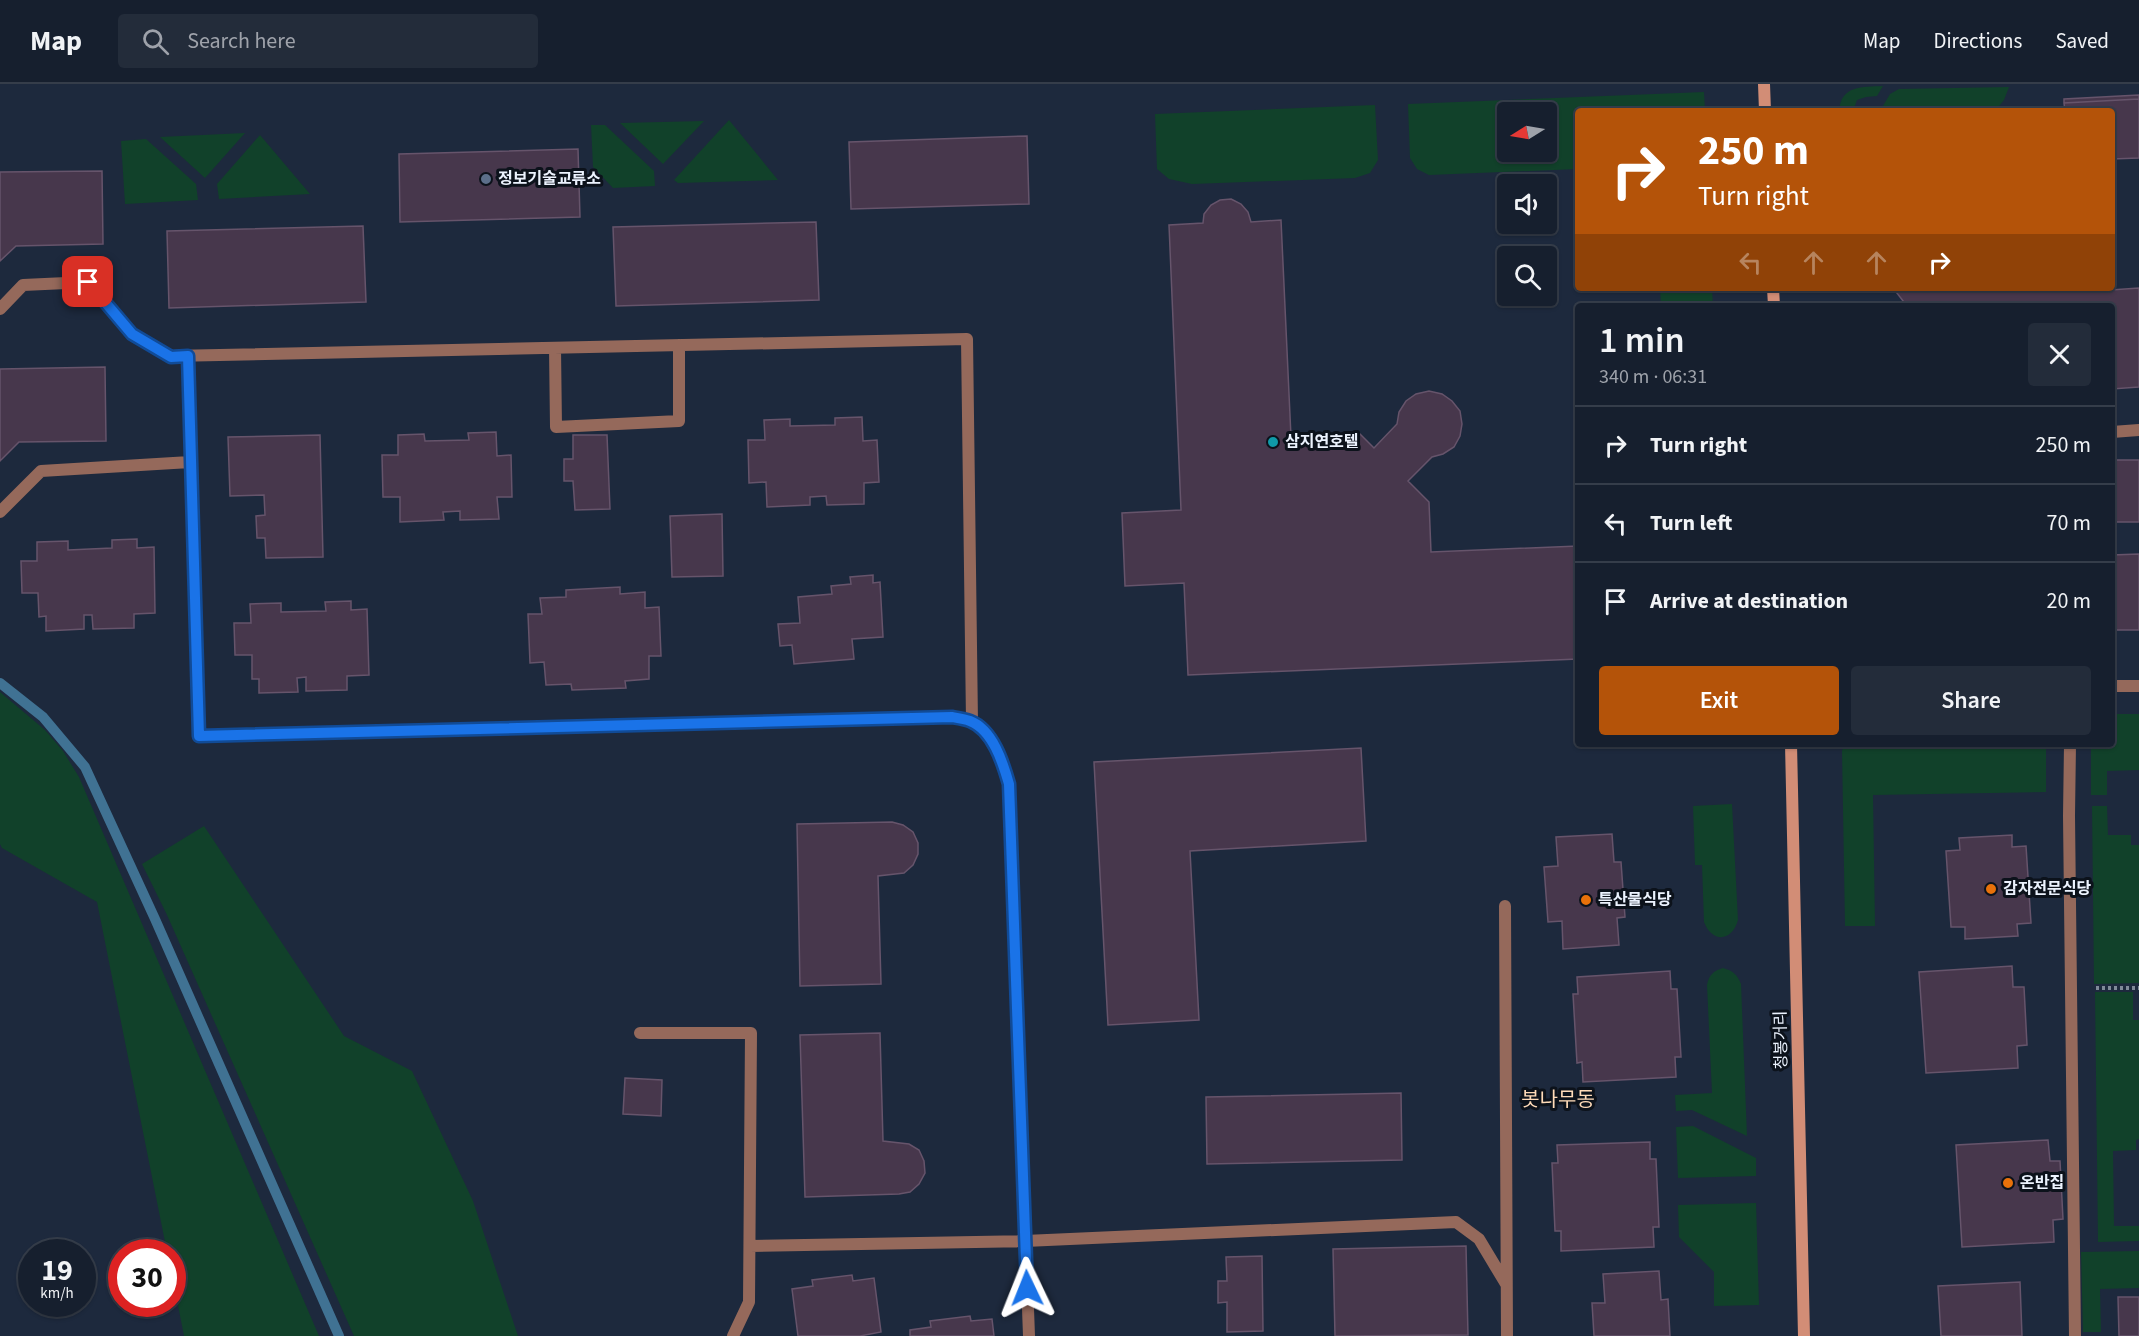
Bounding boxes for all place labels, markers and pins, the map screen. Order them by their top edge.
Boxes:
place label: 정보기술교류소 [498,168,601,190]
marker: 정보기술교류소 [479,172,493,186]
pin [62,256,113,307]
place label: 삼지연호텔 [1285,431,1359,453]
marker: 삼지연호텔 [1266,435,1280,449]
place label: 감자전문식당 [2003,878,2092,900]
marker: 감자전문식당 [1984,882,1998,896]
place label: 특산물식당 [1598,889,1672,911]
marker: 특산물식당 [1579,893,1593,907]
place label: 온반집 [2020,1172,2064,1194]
marker: 온반집 [2001,1176,2015,1190]

